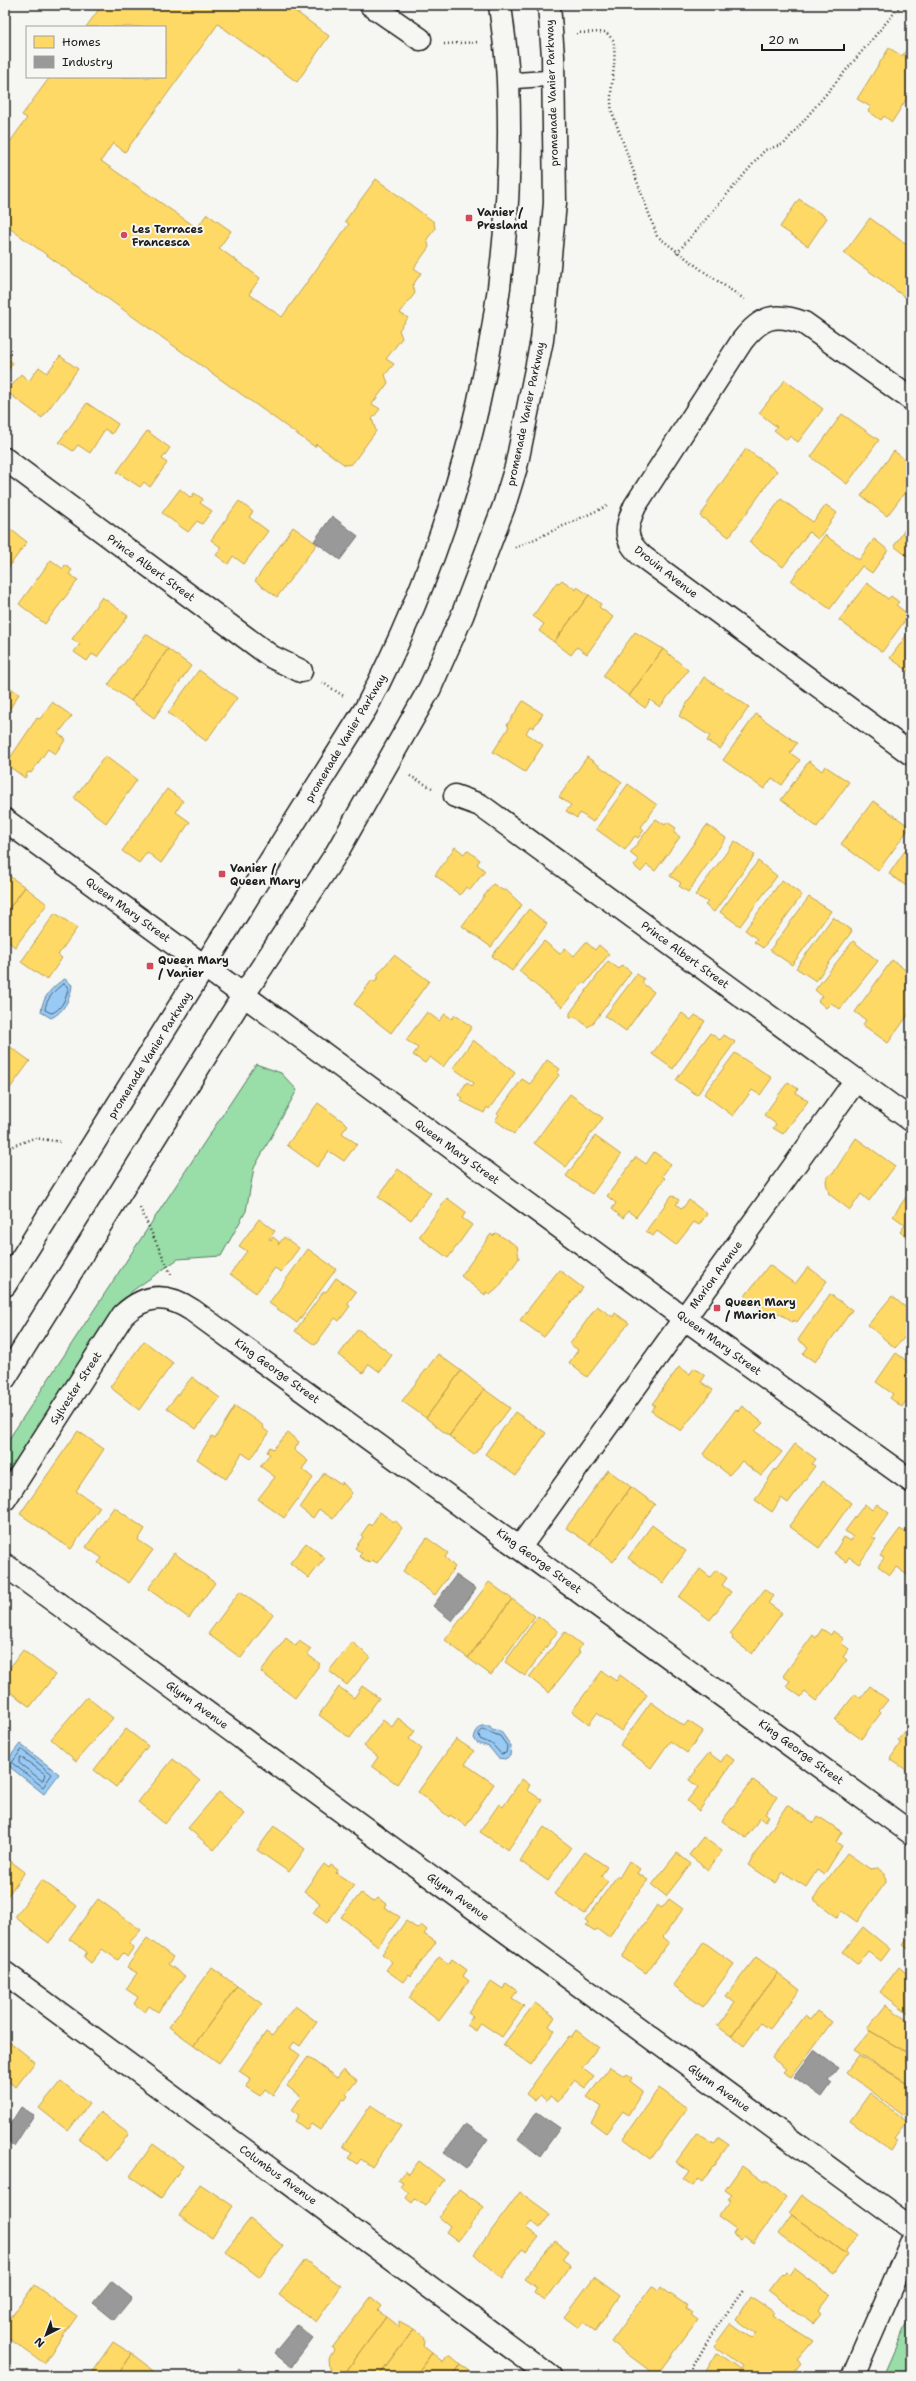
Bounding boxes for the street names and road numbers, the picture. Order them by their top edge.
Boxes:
street label: promenade Vanier Parkway [542,19,562,167]
street label: promenade Vanier Parkway [503,341,549,487]
street label: Prince Albert Street [104,531,198,605]
street label: Drouin Avenue [631,542,701,602]
street label: promenade Vanier Parkway [302,671,390,805]
street label: Queen Mary Street [83,874,174,946]
street label: Prince Albert Street [638,918,732,992]
street label: promenade Vanier Parkway [105,989,195,1121]
street label: Queen Mary Street [412,1116,503,1188]
street label: Marion Avenue [686,1238,746,1312]
street label: Queen Mary Street [674,1307,765,1379]
street label: King George Street [231,1335,323,1407]
street label: Sylvester Street [47,1349,105,1427]
street label: King George Street [493,1525,585,1597]
street label: Glynn Avenue [163,1677,231,1733]
street label: King George Street [755,1716,847,1788]
street label: Glynn Avenue [424,1869,492,1925]
street label: Glynn Avenue [685,2060,753,2116]
street label: Columbus Avenue [236,2142,320,2208]

